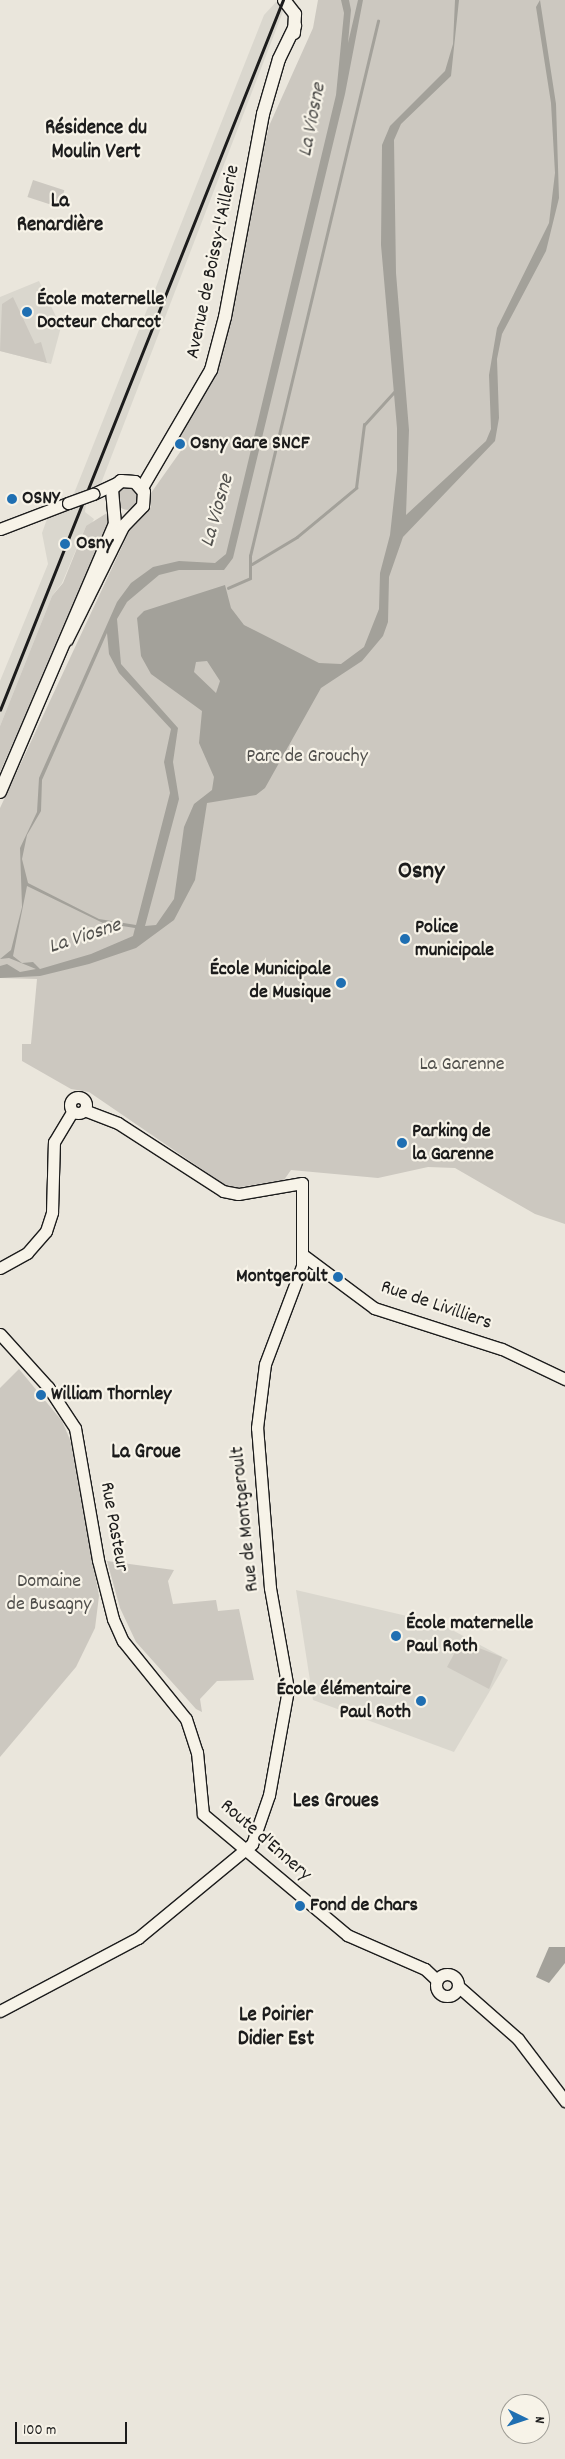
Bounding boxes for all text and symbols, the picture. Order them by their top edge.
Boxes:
water label: La Viosne [294,81,332,159]
district label: Résidence du Moulin Vert [45,116,147,166]
street label: Avenue de Boissy-l'Aillerie [182,163,246,361]
district label: La Renardière [17,189,103,239]
place label: École maternelle Docteur Charcot [37,288,164,335]
marker: École maternelle Docteur Charcot [21,306,33,318]
place label: Osny Gare SNCF [190,432,310,456]
marker: Osny Gare SNCF [174,438,186,450]
water label: La Viosne [196,472,240,550]
place label: OSNY [22,487,59,511]
marker: OSNY [6,493,18,505]
place label: Osny [76,532,113,556]
marker: Osny [58,537,72,551]
park label: Parc de Grouchy [246,745,368,769]
district label: Osny [398,857,444,887]
water label: La Viosne [46,914,124,960]
place label: Police municipale [415,916,494,963]
marker: Police municipale [399,933,411,945]
place label: École Municipale de Musique [210,959,331,1006]
marker: École Municipale de Musique [335,977,347,989]
park label: La Garenne [419,1053,505,1077]
place label: Parking de la Garenne [412,1120,494,1167]
marker: Parking de la Garenne [396,1137,408,1149]
place label: Montgeroult [236,1265,328,1289]
marker: Montgeroult [332,1271,344,1283]
street label: Rue de Livilliers [377,1276,495,1336]
place label: William Thornley [51,1383,171,1407]
marker: William Thornley [35,1389,47,1401]
district label: La Groue [111,1440,181,1466]
street label: Rue de Montgeroult [226,1445,266,1593]
street label: Rue Pasteur [93,1480,133,1574]
park label: Domaine de Busagny [7,1571,91,1618]
place label: École maternelle Paul Roth [406,1612,533,1659]
marker: École maternelle Paul Roth [390,1630,402,1642]
place label: École élémentaire Paul Roth [276,1678,411,1725]
marker: École élémentaire Paul Roth [415,1695,427,1707]
district label: Les Groues [293,1789,379,1815]
street label: Route d'Ennery [214,1795,316,1887]
place label: Fond de Chars [310,1894,418,1918]
marker: Fond de Chars [294,1900,306,1912]
district label: Le Poirier Didier Est [238,2003,314,2053]
north arrow [500,2394,550,2444]
scale bar [18,2412,130,2444]
text: N [529,2416,549,2424]
text: 100 m [23,2420,56,2442]

